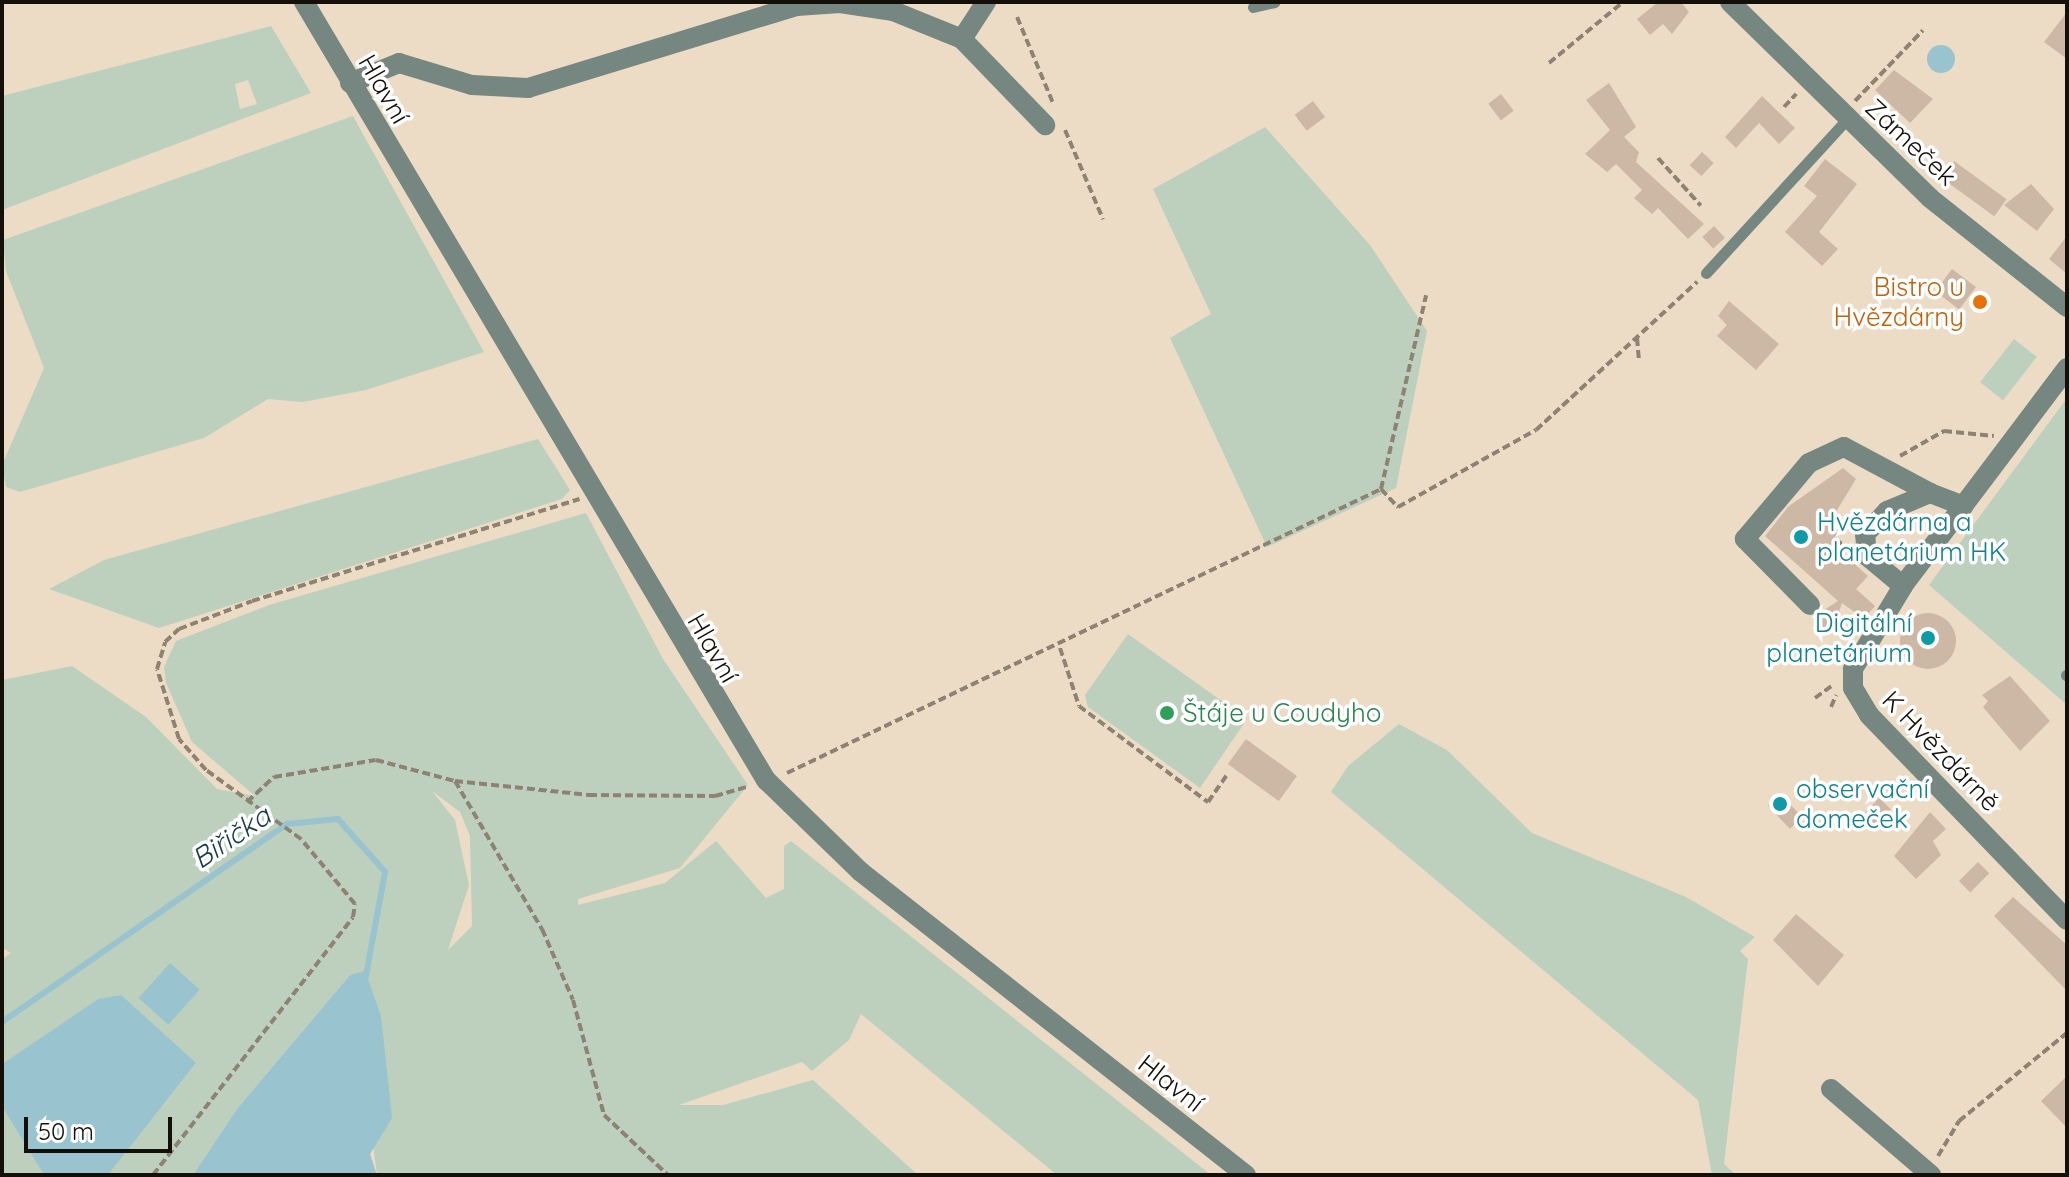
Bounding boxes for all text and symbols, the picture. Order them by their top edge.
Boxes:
street label: Hlavní [352,49,416,129]
street label: Zámeček [1859,92,1963,192]
place label: Bistro u Hvězdárny [1834,271,1964,332]
marker: Bistro u Hvězdárny [1971,293,1989,311]
place label: Hvězdárna a planetárium HK [1817,506,2006,568]
marker: Hvězdárna a planetárium HK [1792,528,1810,546]
place label: Digitální planetárium [1766,607,1912,668]
street label: Hlavní [681,608,745,688]
marker: Digitální planetárium [1919,629,1937,647]
street label: K Hvězdárně [1876,684,2006,818]
place label: Štáje u Coudyho [1183,697,1381,729]
marker: Štáje u Coudyho [1158,704,1176,722]
place label: observační domeček [1796,773,1929,834]
marker: observační domeček [1771,795,1789,813]
water label: Biřička [185,799,277,875]
street label: Hlavní [1132,1048,1210,1118]
scale bar [28,1101,176,1151]
text: 50 m [38,1116,94,1146]

